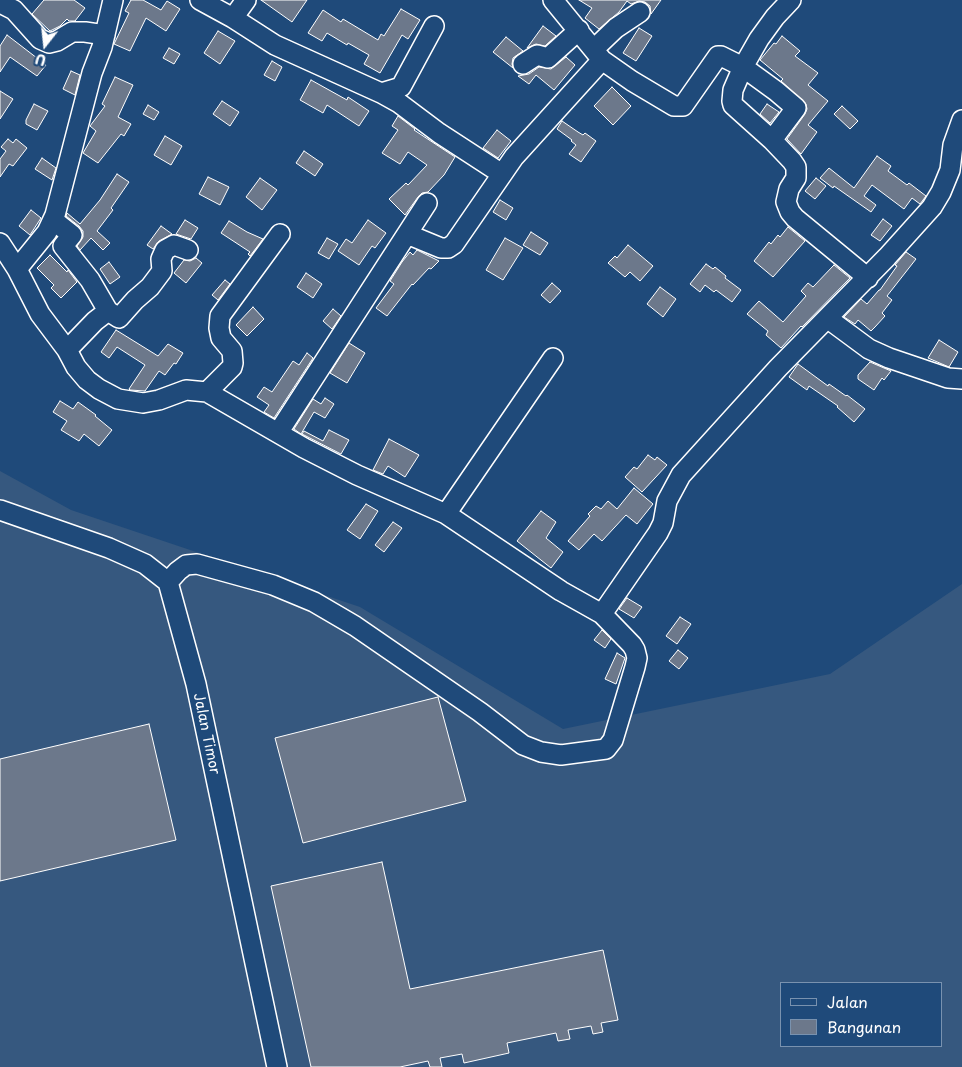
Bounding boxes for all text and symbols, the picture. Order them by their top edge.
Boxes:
north arrow [20,20,70,70]
text: U [33,48,49,71]
street label: Jalan Timor [189,692,223,776]
legend [780,982,942,1047]
text: Jalan [827,990,868,1013]
text: Bangunan [827,1015,901,1038]

